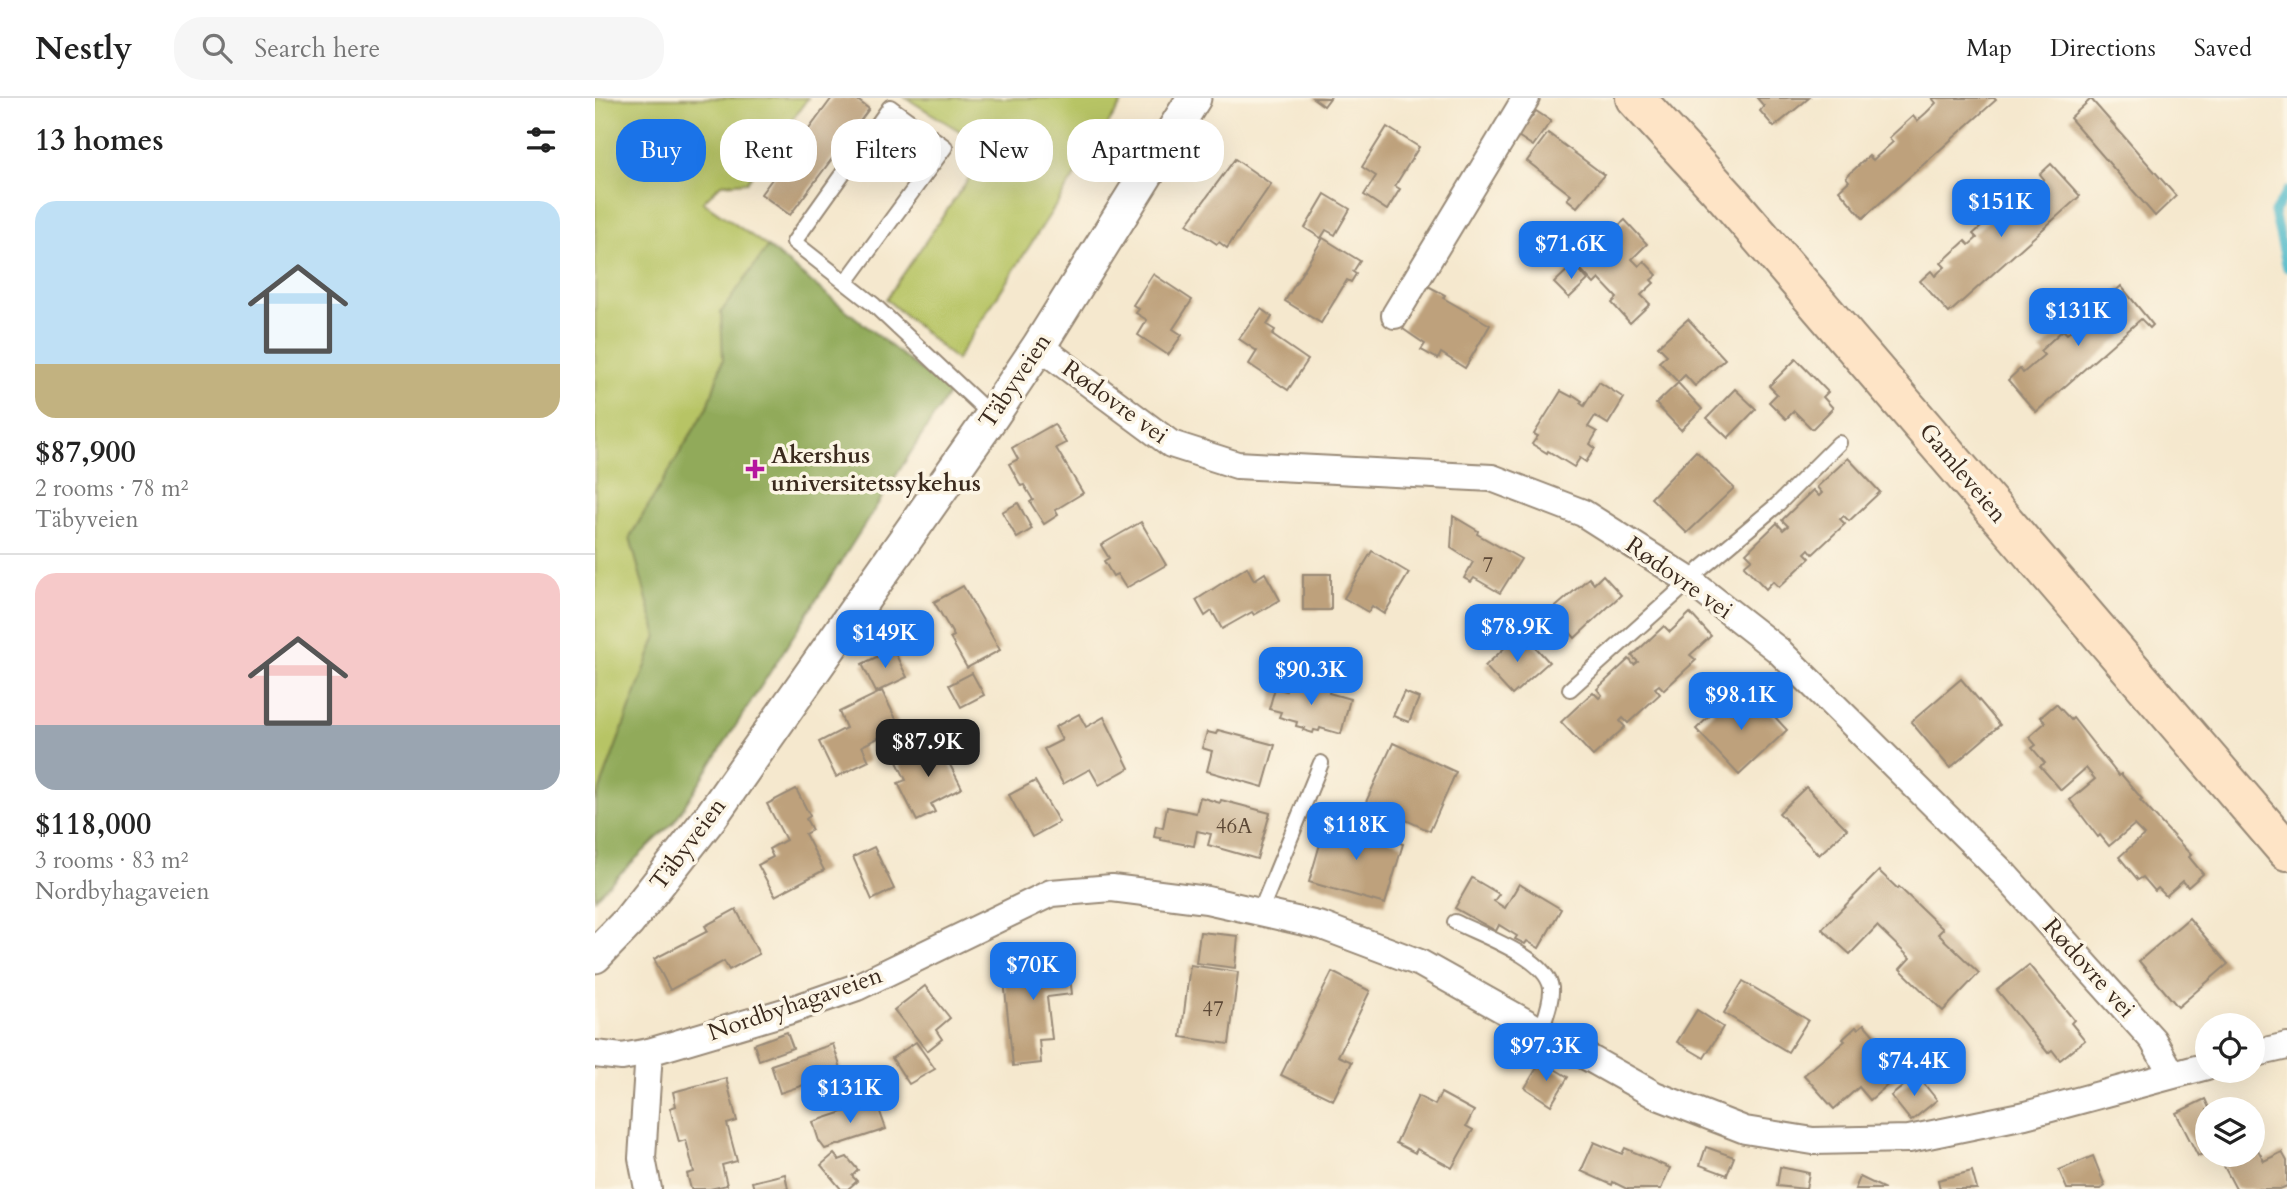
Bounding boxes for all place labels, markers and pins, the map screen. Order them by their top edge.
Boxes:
pin: $151K [1952,180,2050,239]
pin: $71.6K [1514,222,1628,281]
pin: $131K [2029,288,2127,348]
place label: Akershus universitetssykehus [771,439,981,500]
marker: Akershus universitetssykehus [745,459,765,479]
pin: $78.9K [1460,604,1574,664]
pin: $149K [836,610,934,670]
pin: $90.3K [1254,648,1368,707]
pin: $98.1K [1684,672,1798,732]
pin: $87.9K [871,720,985,779]
pin: $118K [1307,802,1405,862]
pin: $70K [992,942,1074,1002]
pin: $97.3K [1489,1024,1603,1083]
pin: $74.4K [1857,1038,1971,1098]
pin: $131K [801,1066,899,1125]

